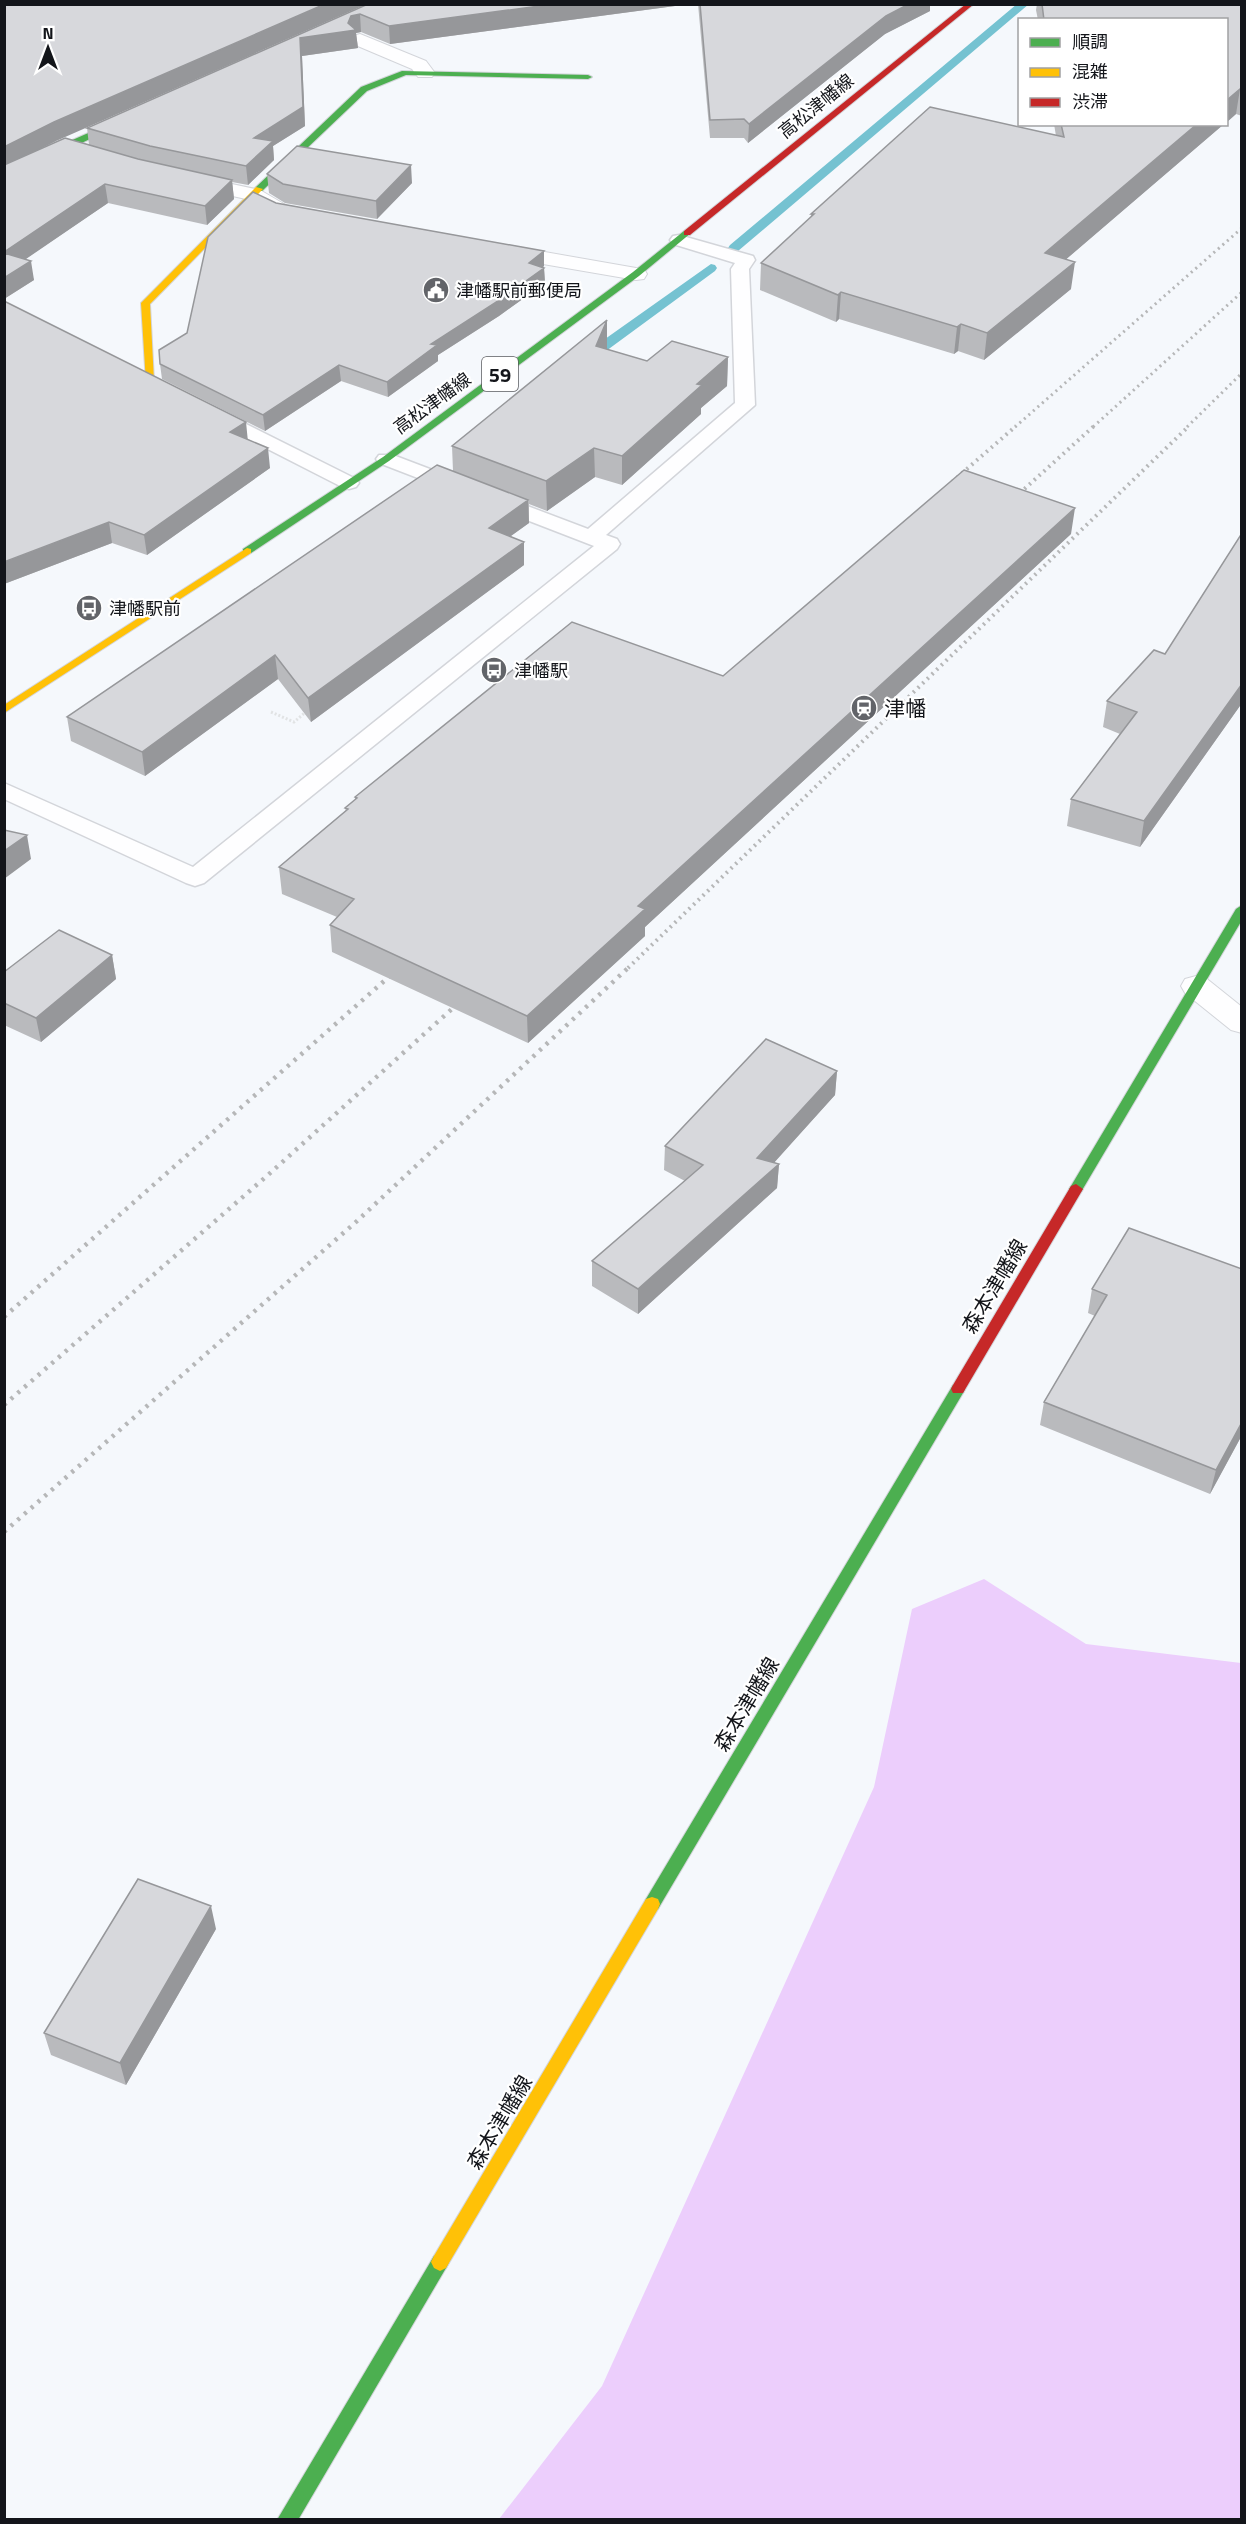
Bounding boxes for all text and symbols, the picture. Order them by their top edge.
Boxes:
north arrow [18,18,78,78]
legend [1018,18,1228,126]
text: N [42,21,54,45]
text: 順調 [1072,28,1108,55]
text: 混雑 [1072,58,1108,85]
street label: 高松津幡線 [773,67,859,145]
text: 渋滞 [1072,88,1108,115]
public building icon: 津幡駅前郵便局 [421,275,451,305]
place label: 津幡駅前郵便局 [456,277,582,304]
road number: 59 [482,357,518,391]
street label: 高松津幡線 [388,366,476,440]
bus stop icon: 津幡駅前 [74,593,104,623]
place label: 津幡駅前 [109,595,181,622]
bus stop icon: 津幡駅 [479,655,509,685]
place label: 津幡駅 [514,657,568,684]
place label: 津幡 [884,692,926,724]
station icon: 津幡 [849,693,879,723]
street label: 森本津幡線 [953,1233,1035,1339]
street label: 森本津幡線 [705,1651,787,1757]
street label: 森本津幡線 [458,2069,540,2175]

